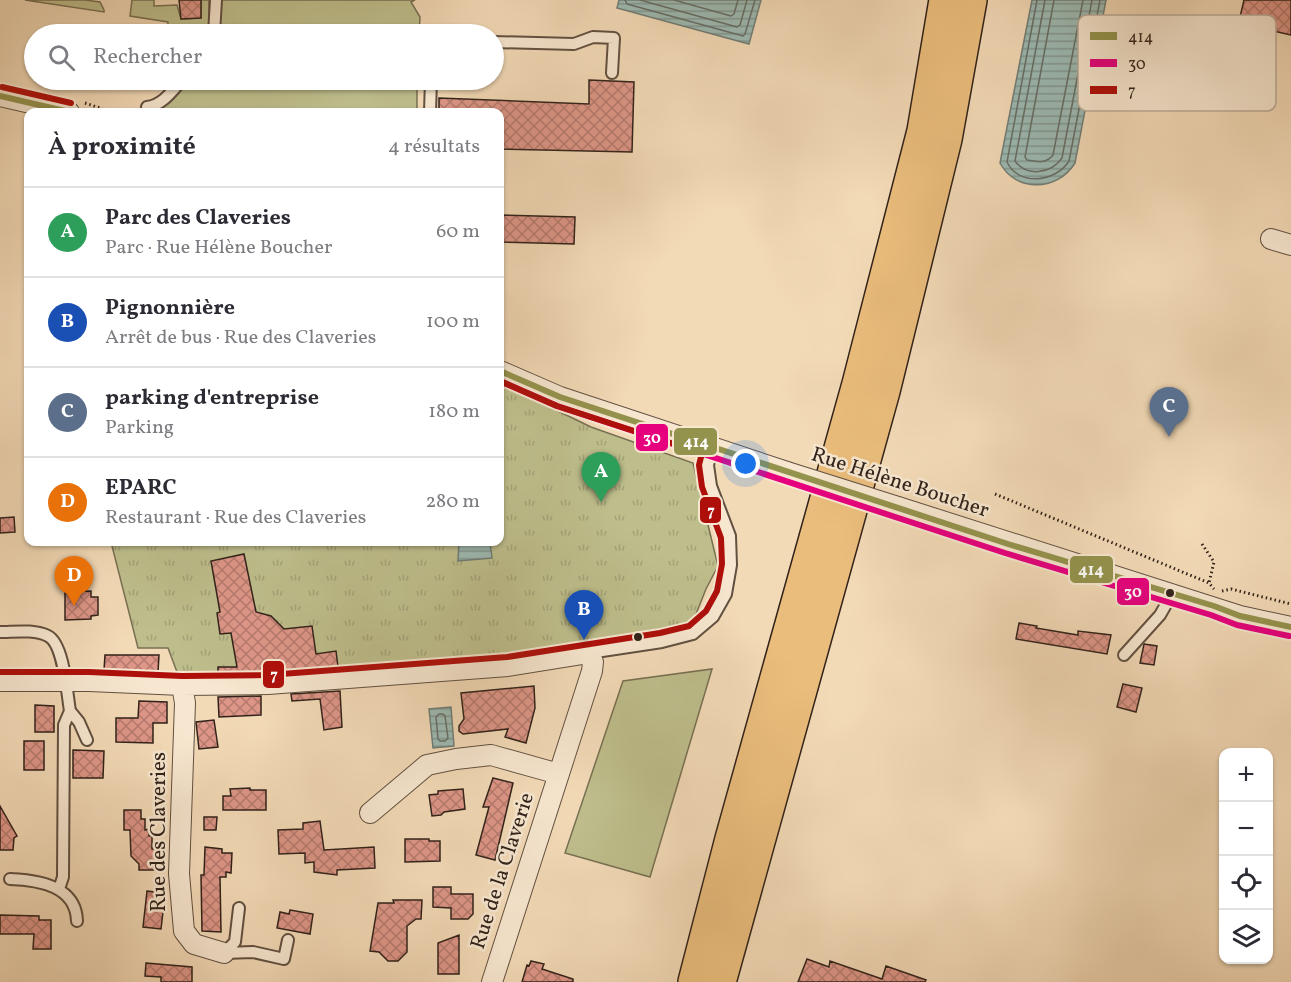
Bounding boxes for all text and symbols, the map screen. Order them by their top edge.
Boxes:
legend [1078,15,1276,111]
search box [24,24,504,90]
text: 414 [1128,27,1153,49]
icon: search [45,41,78,74]
text: Rechercher [93,42,202,73]
text: 30 [1128,54,1146,76]
text: 7 [1128,81,1136,103]
text: À proximité [48,129,196,165]
text: 4 résultats [388,133,480,161]
text: Parc des Claveries [105,203,291,234]
text: A [60,218,75,246]
text: 60 m [436,218,480,246]
text: Parc · Rue Hélène Boucher [105,234,332,262]
text: Pignonnière [105,293,235,324]
text: B [61,308,74,336]
text: 100 m [426,308,480,336]
text: Arrêt de bus · Rue des Claveries [105,324,376,352]
text: parking d'entreprise [105,383,319,414]
pin: C [1150,388,1188,437]
text: C [61,398,74,426]
text: 180 m [428,398,480,426]
text: Parking [105,414,174,442]
line badge: 30 [635,423,669,452]
line badge: 414 [673,427,718,456]
text: 30 [643,428,661,450]
text: 414 [683,432,709,454]
street label: Rue Hélène Boucher [807,441,993,525]
your location [731,449,760,478]
pin: A [582,452,620,502]
text: EPARC [105,473,177,504]
text: D [60,488,75,516]
text: 280 m [425,488,480,516]
line badge: 7 [699,496,722,524]
text: 7 [707,501,715,523]
text: Restaurant · Rue des Claveries [105,504,366,532]
line badge: 414 [1069,555,1114,584]
pin: D [54,556,94,606]
text: 414 [1078,560,1104,582]
line badge: 30 [1116,577,1150,606]
text: 30 [1124,582,1142,604]
unlabelled marker [1164,587,1176,599]
pin: B [564,590,604,640]
unlabelled marker [632,631,644,643]
line badge: 7 [262,660,285,689]
text: 7 [270,665,278,687]
map controls [1219,748,1273,964]
button: + [1219,748,1273,802]
street label: Rue des Claveries [145,752,174,912]
street label: Rue de la Claverie [464,789,542,953]
button: − [1219,802,1273,856]
button: locate [1219,856,1273,910]
button: layers [1219,910,1273,964]

